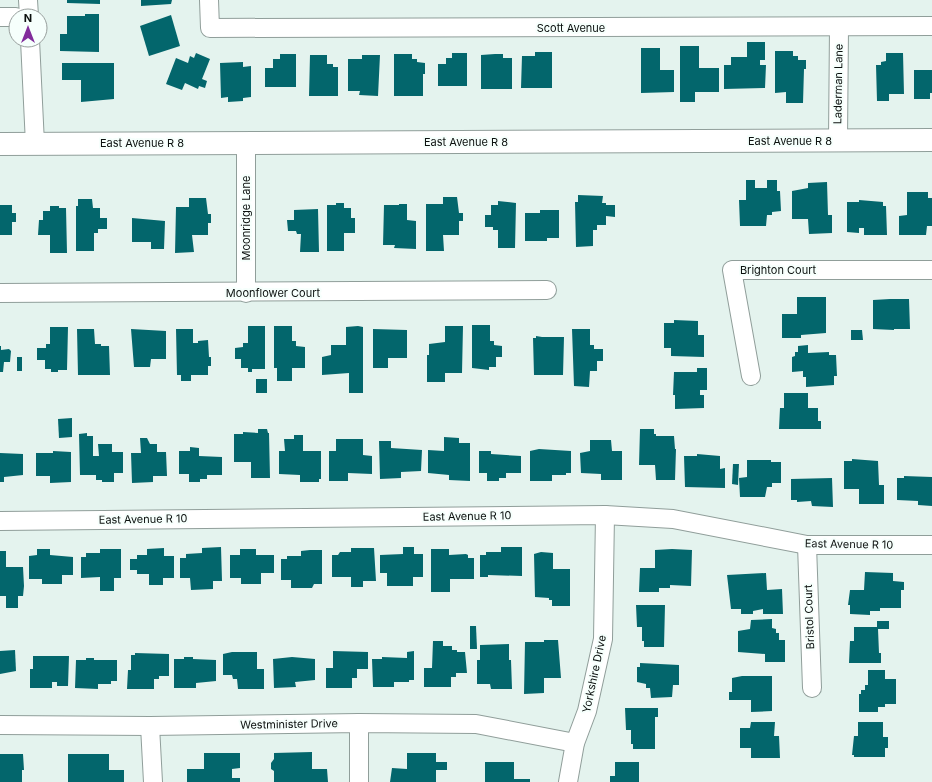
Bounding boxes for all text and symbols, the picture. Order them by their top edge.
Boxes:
north arrow [8,8,48,48]
text: N [24,11,32,25]
street label: Scott Avenue [537,21,605,35]
street label: Laderman Lane [830,44,846,124]
street label: East Avenue R 8 [748,134,832,148]
street label: East Avenue R 8 [424,135,508,149]
street label: East Avenue R 8 [100,136,184,150]
street label: Moonridge Lane [239,176,253,260]
street label: Brighton Court [740,263,816,277]
street label: Moonflower Court [226,286,321,300]
street label: East Avenue R 10 [423,508,511,524]
street label: East Avenue R 10 [99,511,187,527]
street label: East Avenue R 10 [805,536,893,552]
street label: Bristol Court [801,584,817,650]
street label: Yorkshire Drive [579,634,609,714]
street label: Westminister Drive [240,716,338,732]

